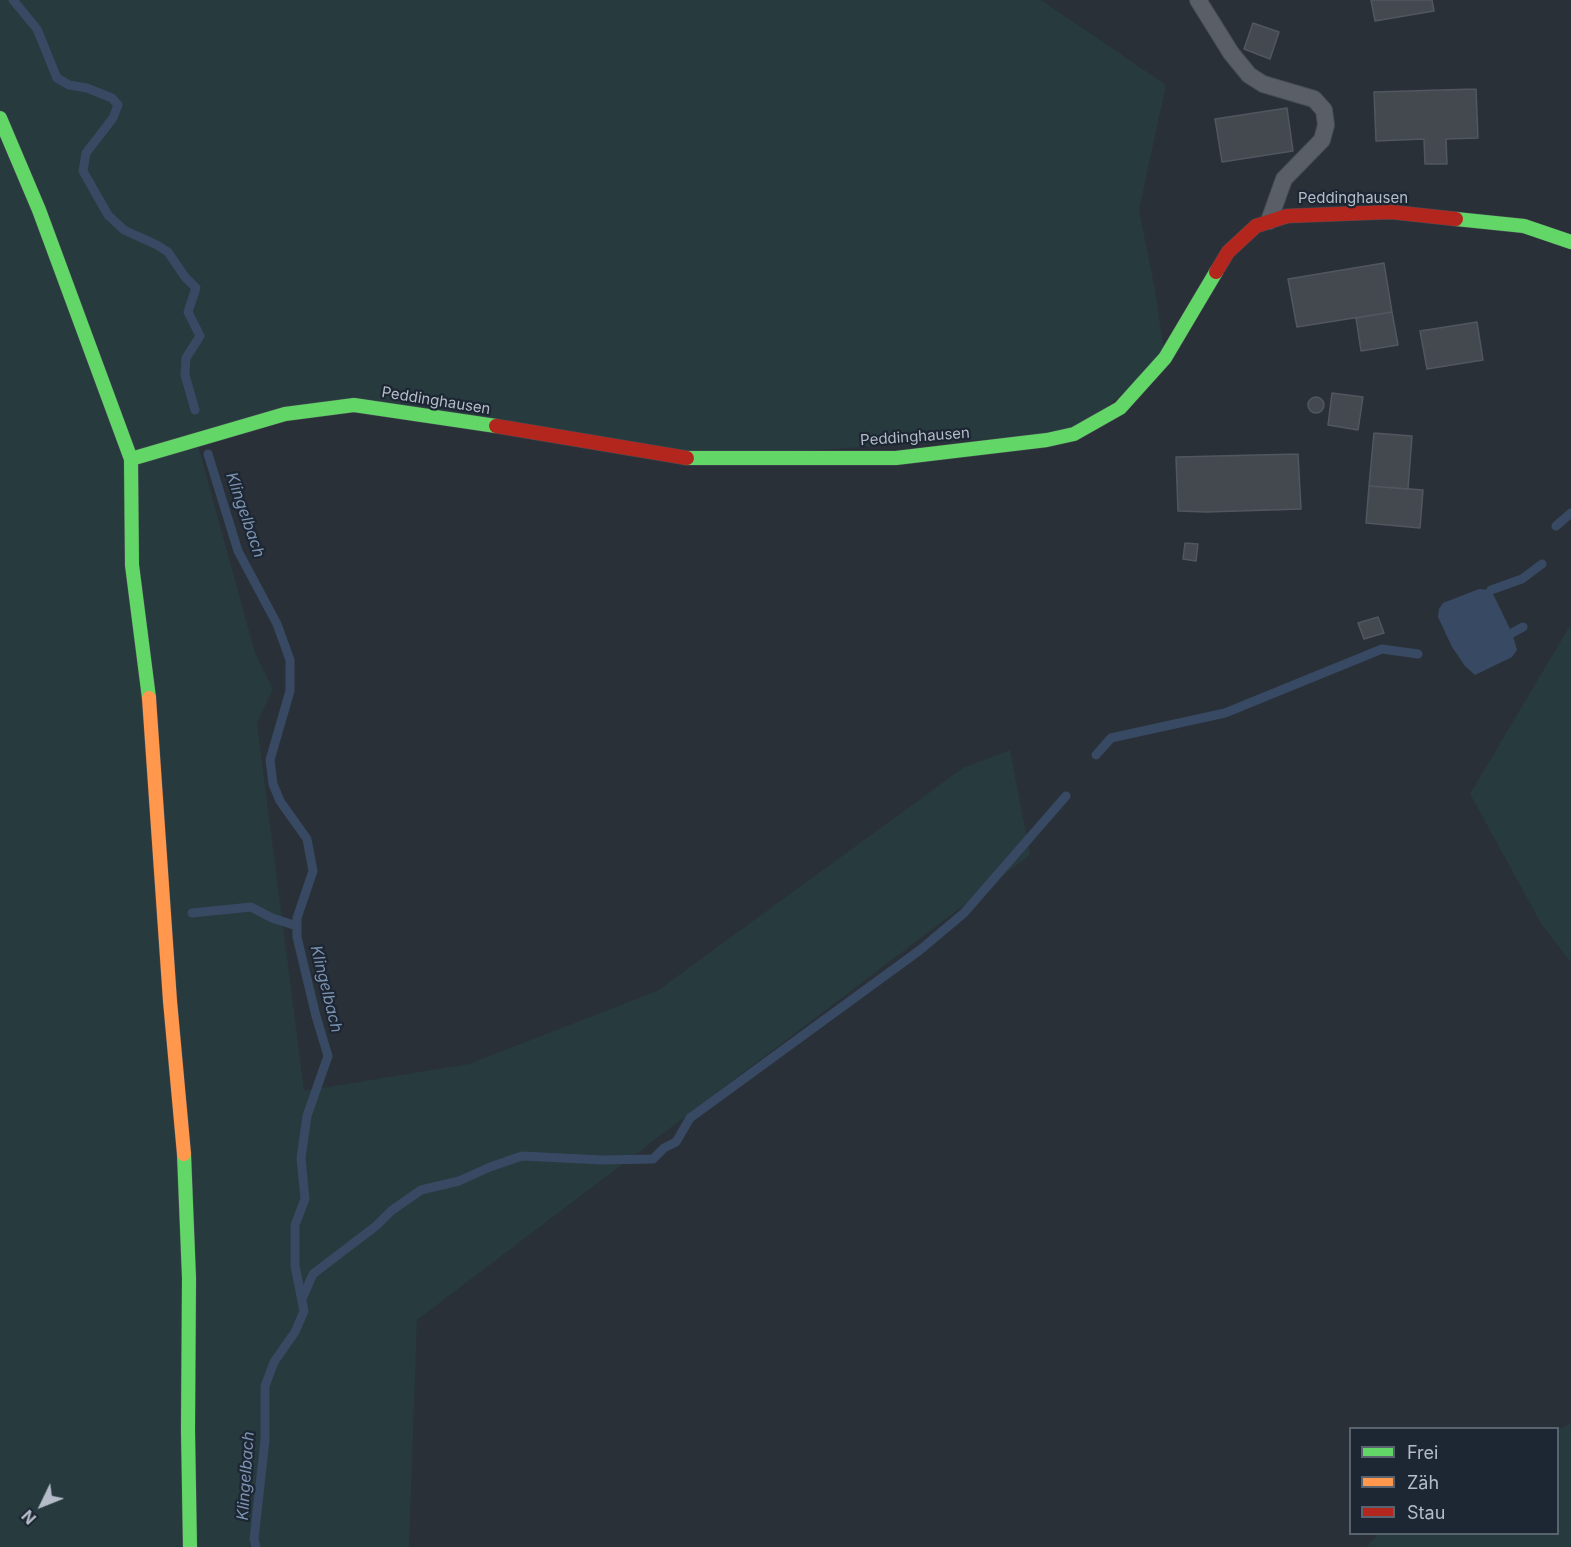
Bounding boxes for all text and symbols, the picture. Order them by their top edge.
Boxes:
street label: Peddinghausen [1298,189,1408,207]
street label: Peddinghausen [380,384,492,418]
street label: Peddinghausen [860,424,970,450]
water label: Klingelbach [221,470,269,560]
water label: Klingelbach [306,943,346,1035]
legend [1349,1427,1559,1535]
water label: Klingelbach [233,1431,259,1521]
text: Frei [1407,1442,1438,1463]
text: Zäh [1407,1472,1439,1493]
north arrow [12,1475,72,1535]
text: Stau [1407,1502,1445,1523]
text: N [17,1506,40,1529]

